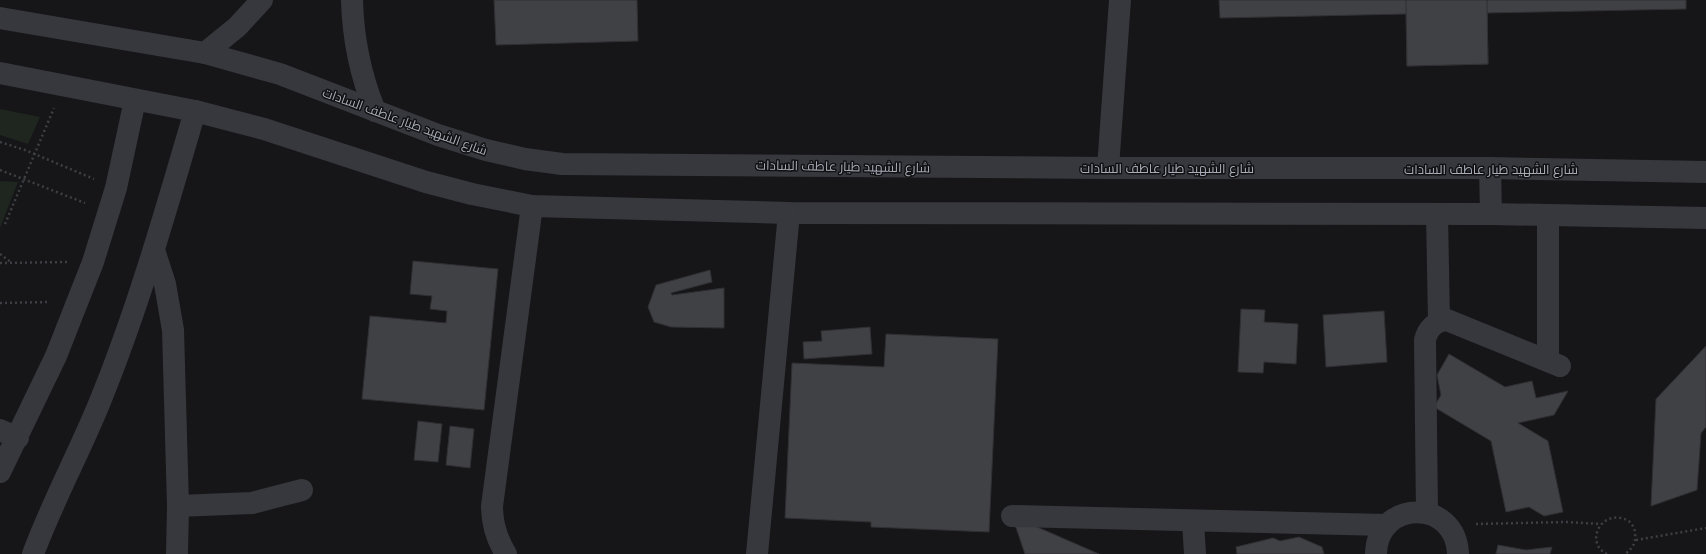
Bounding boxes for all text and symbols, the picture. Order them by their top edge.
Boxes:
street label: شارع الشهيد طيار عاطف السادات [320,84,490,159]
street label: شارع الشهيد طيار عاطف السادات [756,156,930,177]
street label: شارع الشهيد طيار عاطف السادات [1080,160,1254,177]
street label: شارع الشهيد طيار عاطف السادات [1404,161,1578,178]

